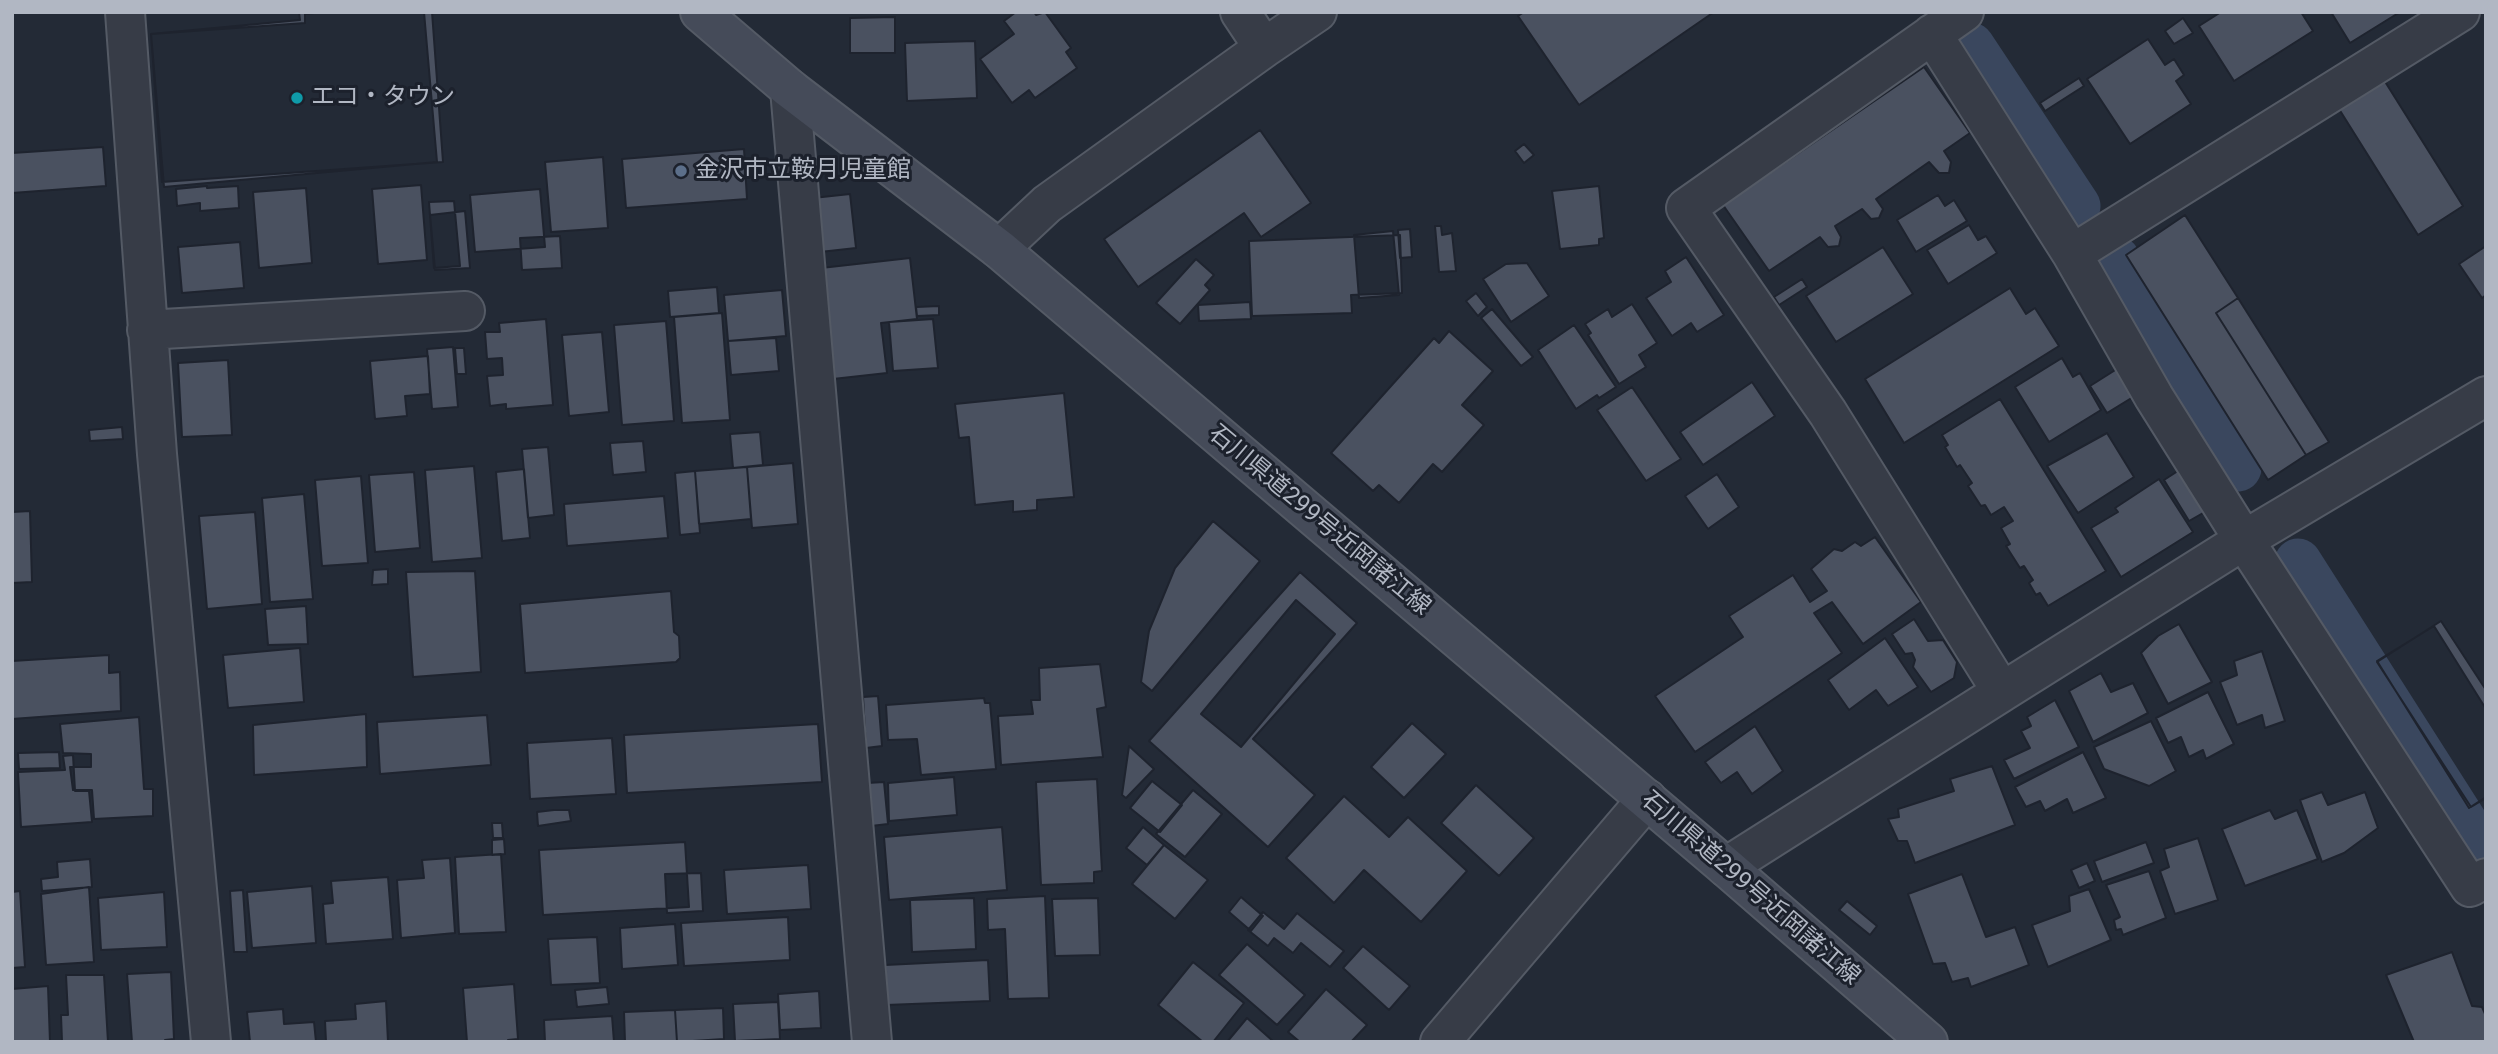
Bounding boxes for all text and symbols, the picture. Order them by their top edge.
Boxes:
place label: エコ・タウン [311,84,455,112]
marker: エコ・タウン [289,90,305,106]
place label: 金沢市立鞍月児童館 [695,157,911,185]
marker: 金沢市立鞍月児童館 [673,163,689,179]
street label: 石川県道299号近岡諸江線 [1202,420,1436,622]
street label: 石川県道299号近岡諸江線 [1635,786,1865,992]

